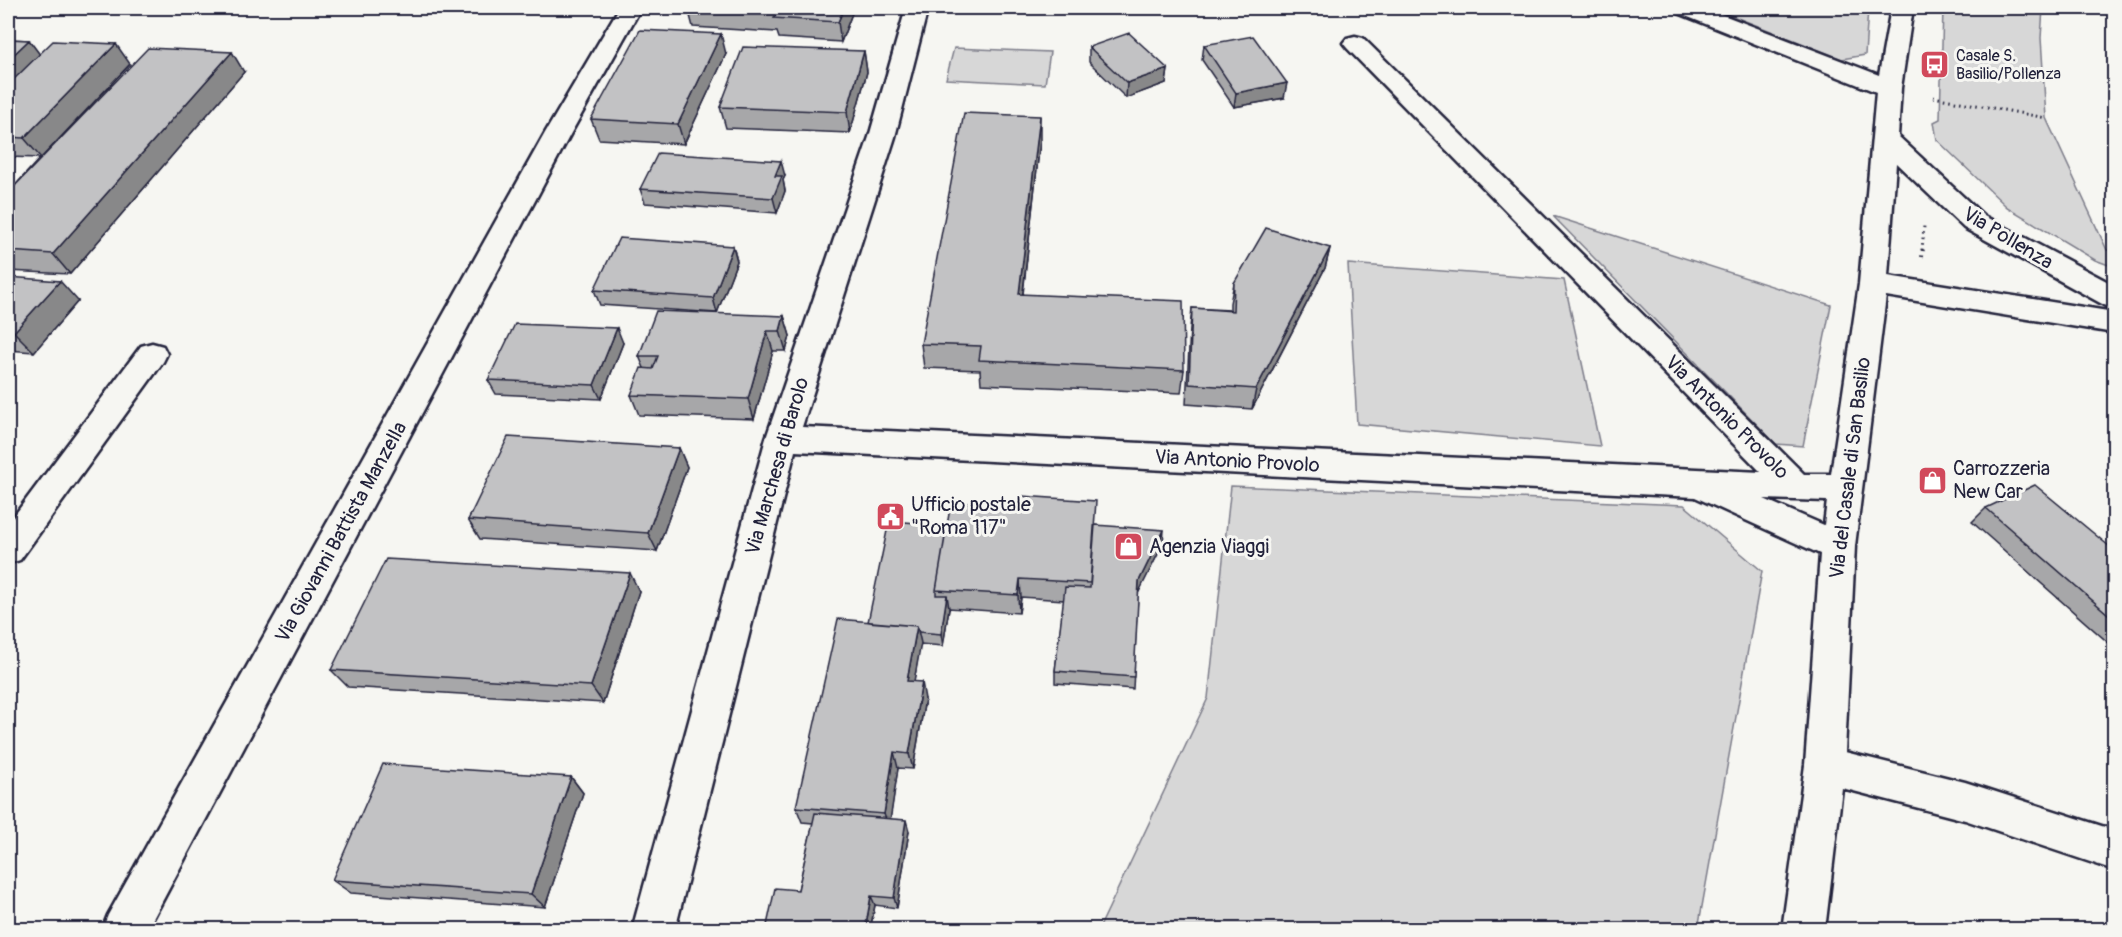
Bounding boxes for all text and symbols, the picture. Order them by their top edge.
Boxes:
place label: Casale S. Basilio/Pollenza [1956,46,2061,84]
bus stop icon: Casale S. Basilio/Pollenza [1919,49,1951,81]
street label: Via Pollenza [1958,201,2058,275]
street label: Via Antonio Provolo [1660,350,1794,484]
street label: Via del Casale di San Basilio [1824,356,1876,580]
street label: Via Marchesa di Barolo [740,374,814,558]
street label: Via Giovanni Battista Manzella [270,417,412,647]
street label: Via Antonio Provolo [1154,444,1320,478]
place label: Carrozzeria New Car [1953,456,2050,504]
shop icon: Carrozzeria New Car [1916,464,1948,496]
place label: Ufficio postale "Roma 117" [911,492,1031,540]
public building icon: Ufficio postale "Roma 117" [874,500,906,532]
shop icon: Agenzia Viaggi [1112,530,1144,562]
place label: Agenzia Viaggi [1149,534,1269,559]

